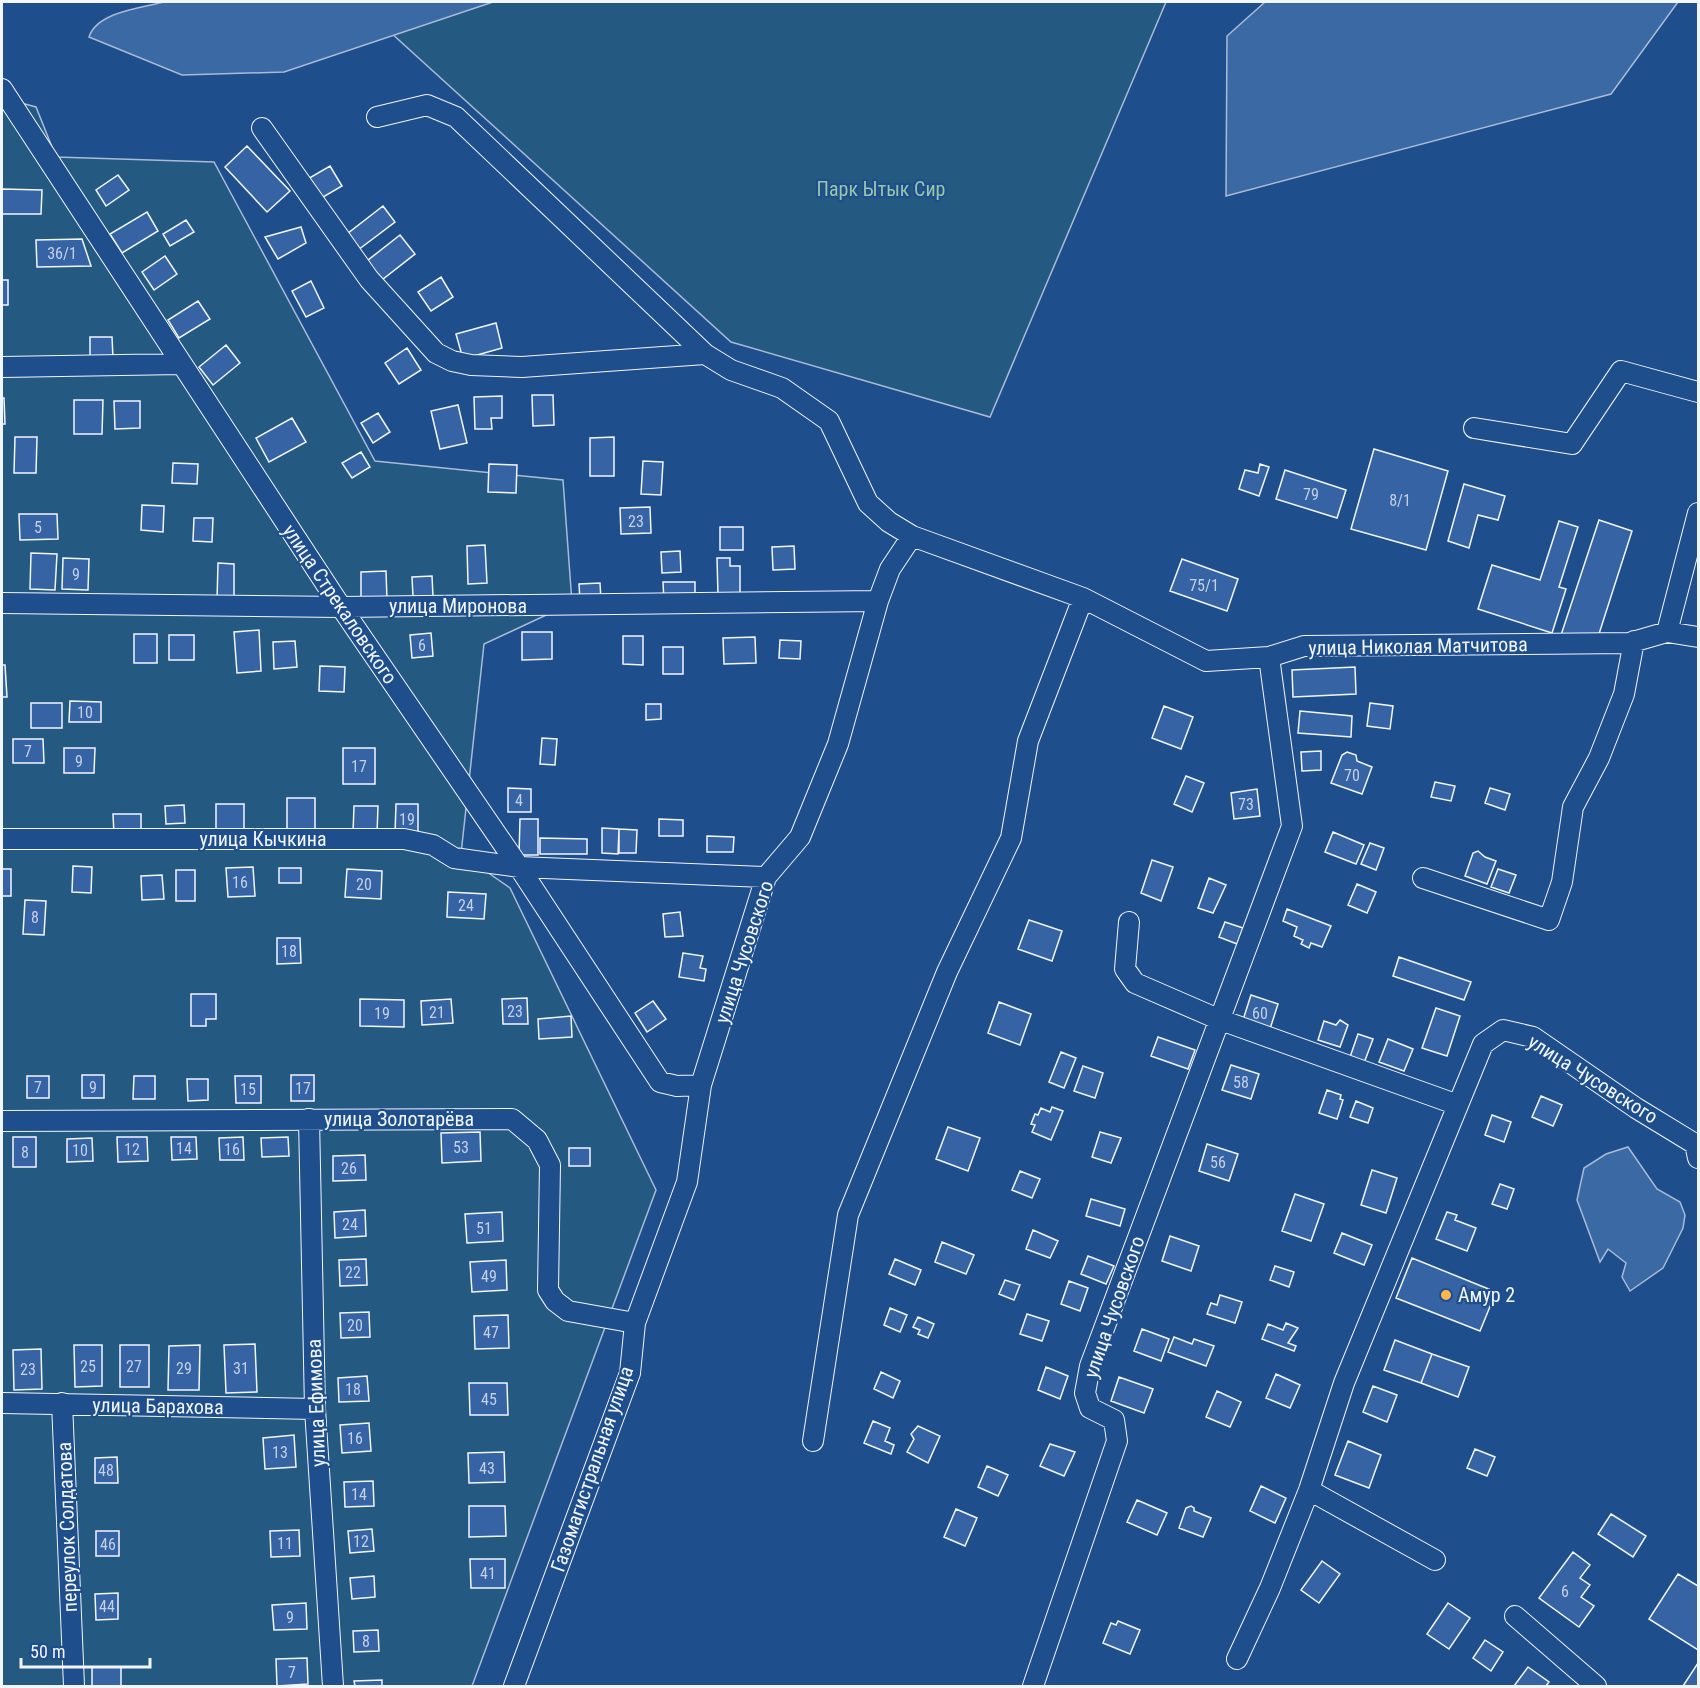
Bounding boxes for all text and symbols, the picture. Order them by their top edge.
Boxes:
park label: Парк Ытык Сир [817,177,945,201]
house number: 36/1 [47,244,77,263]
house number: 79 [1303,485,1319,504]
house number: 8/1 [1389,491,1411,510]
house number: 23 [628,512,644,531]
house number: 5 [34,518,42,537]
street label: улица Стрекаловского [278,520,402,688]
house number: 9 [72,565,80,584]
house number: 75/1 [1189,576,1219,595]
street label: улица Миронова [389,594,527,618]
street label: улица Николая Матчитова [1308,632,1528,660]
house number: 6 [418,636,426,655]
house number: 10 [77,703,93,722]
house number: 7 [24,742,32,761]
house number: 9 [75,752,83,771]
house number: 17 [351,757,367,776]
house number: 70 [1344,766,1360,785]
house number: 4 [515,791,523,810]
house number: 73 [1238,795,1254,814]
house number: 19 [399,810,415,829]
street label: улица Кычкина [200,827,326,851]
house number: 16 [232,873,248,892]
house number: 20 [356,875,372,894]
street label: улица Чусовского [710,878,778,1026]
house number: 24 [458,896,474,915]
house number: 8 [31,908,39,927]
house number: 18 [281,942,297,961]
house number: 23 [507,1002,523,1021]
house number: 21 [429,1003,445,1022]
house number: 19 [374,1004,390,1023]
house number: 60 [1252,1004,1268,1023]
street label: улица Чусовского [1524,1029,1662,1129]
house number: 58 [1233,1073,1249,1092]
house number: 7 [34,1078,42,1097]
house number: 9 [89,1078,97,1097]
house number: 17 [295,1079,311,1098]
house number: 15 [240,1080,256,1099]
street label: улица Золотарёва [324,1107,474,1131]
house number: 53 [453,1138,469,1157]
house number: 14 [176,1139,192,1158]
house number: 12 [124,1140,140,1159]
house number: 16 [224,1140,240,1159]
house number: 10 [72,1141,88,1160]
house number: 8 [21,1143,29,1162]
house number: 56 [1210,1153,1226,1172]
house number: 26 [341,1159,357,1178]
house number: 24 [342,1215,358,1234]
house number: 51 [476,1219,492,1238]
street label: улица Чусовского [1078,1233,1150,1381]
house number: 22 [345,1263,361,1282]
house number: 49 [481,1267,497,1286]
place label: Амур 2 [1458,1283,1515,1307]
marker: Амур 2 [1439,1288,1453,1302]
house number: 20 [347,1316,363,1335]
house number: 47 [483,1323,499,1342]
street label: улица Ефимова [302,1339,330,1467]
house number: 25 [80,1357,96,1376]
house number: 27 [126,1357,142,1376]
house number: 29 [176,1359,192,1378]
house number: 31 [233,1359,249,1378]
house number: 23 [20,1360,36,1379]
street label: Газомагистральная улица [546,1363,638,1575]
house number: 18 [345,1380,361,1399]
house number: 45 [481,1390,497,1409]
street label: улица Барахова [92,1393,224,1419]
house number: 16 [347,1429,363,1448]
street label: переулок Солдатова [52,1441,82,1613]
house number: 13 [272,1443,288,1462]
house number: 43 [479,1459,495,1478]
house number: 48 [98,1461,114,1480]
house number: 14 [351,1485,367,1504]
house number: 12 [353,1532,369,1551]
house number: 11 [277,1534,293,1553]
house number: 46 [100,1535,116,1554]
house number: 41 [480,1564,496,1583]
house number: 6 [1561,1582,1569,1601]
house number: 44 [99,1597,115,1616]
house number: 9 [286,1608,294,1627]
scale bar [21,1631,150,1669]
house number: 8 [362,1632,370,1651]
text: 50 m [30,1641,65,1662]
house number: 7 [288,1663,296,1682]

